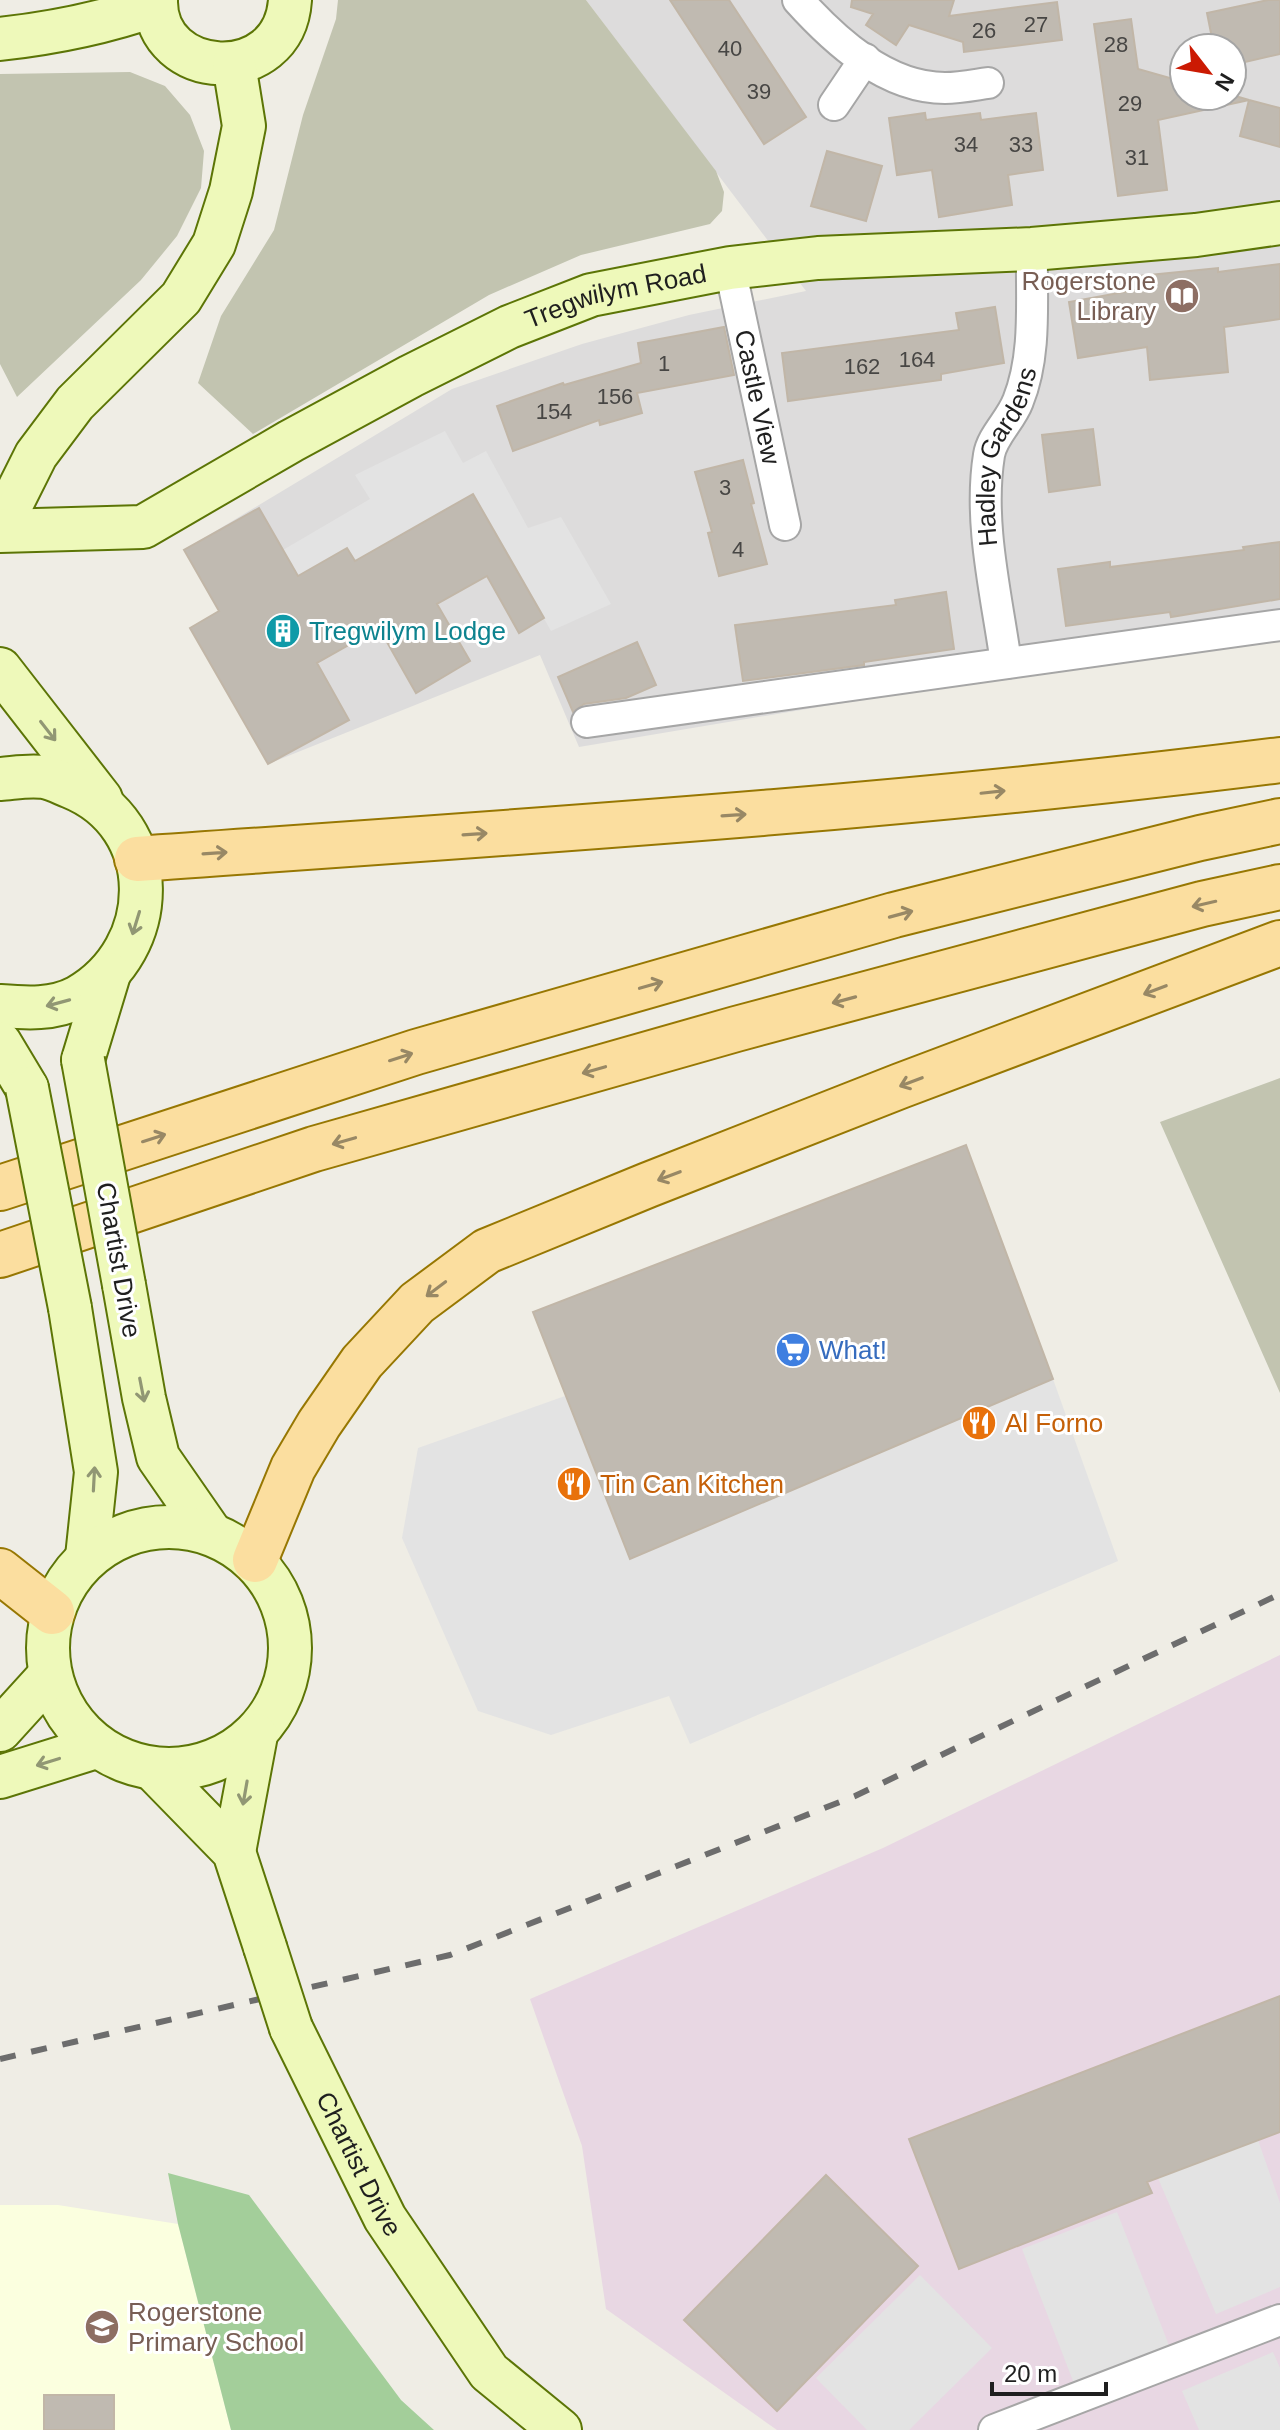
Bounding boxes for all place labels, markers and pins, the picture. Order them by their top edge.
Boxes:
place label: Rogerstone Library [1022,266,1156,326]
library icon: Rogerstone Library [1163,277,1201,315]
building icon: Tregwilym Lodge [264,612,302,650]
place label: Tregwilym Lodge [309,616,506,646]
supermarket icon: What! [774,1331,812,1369]
place label: What! [819,1335,887,1365]
restaurant icon: Al Forno [960,1404,998,1442]
place label: Al Forno [1005,1408,1103,1438]
restaurant icon: Tin Can Kitchen [555,1465,593,1503]
place label: Tin Can Kitchen [600,1469,784,1499]
place label: Rogerstone Primary School [128,2297,304,2357]
school or university icon: Rogerstone Primary School [83,2308,121,2346]

